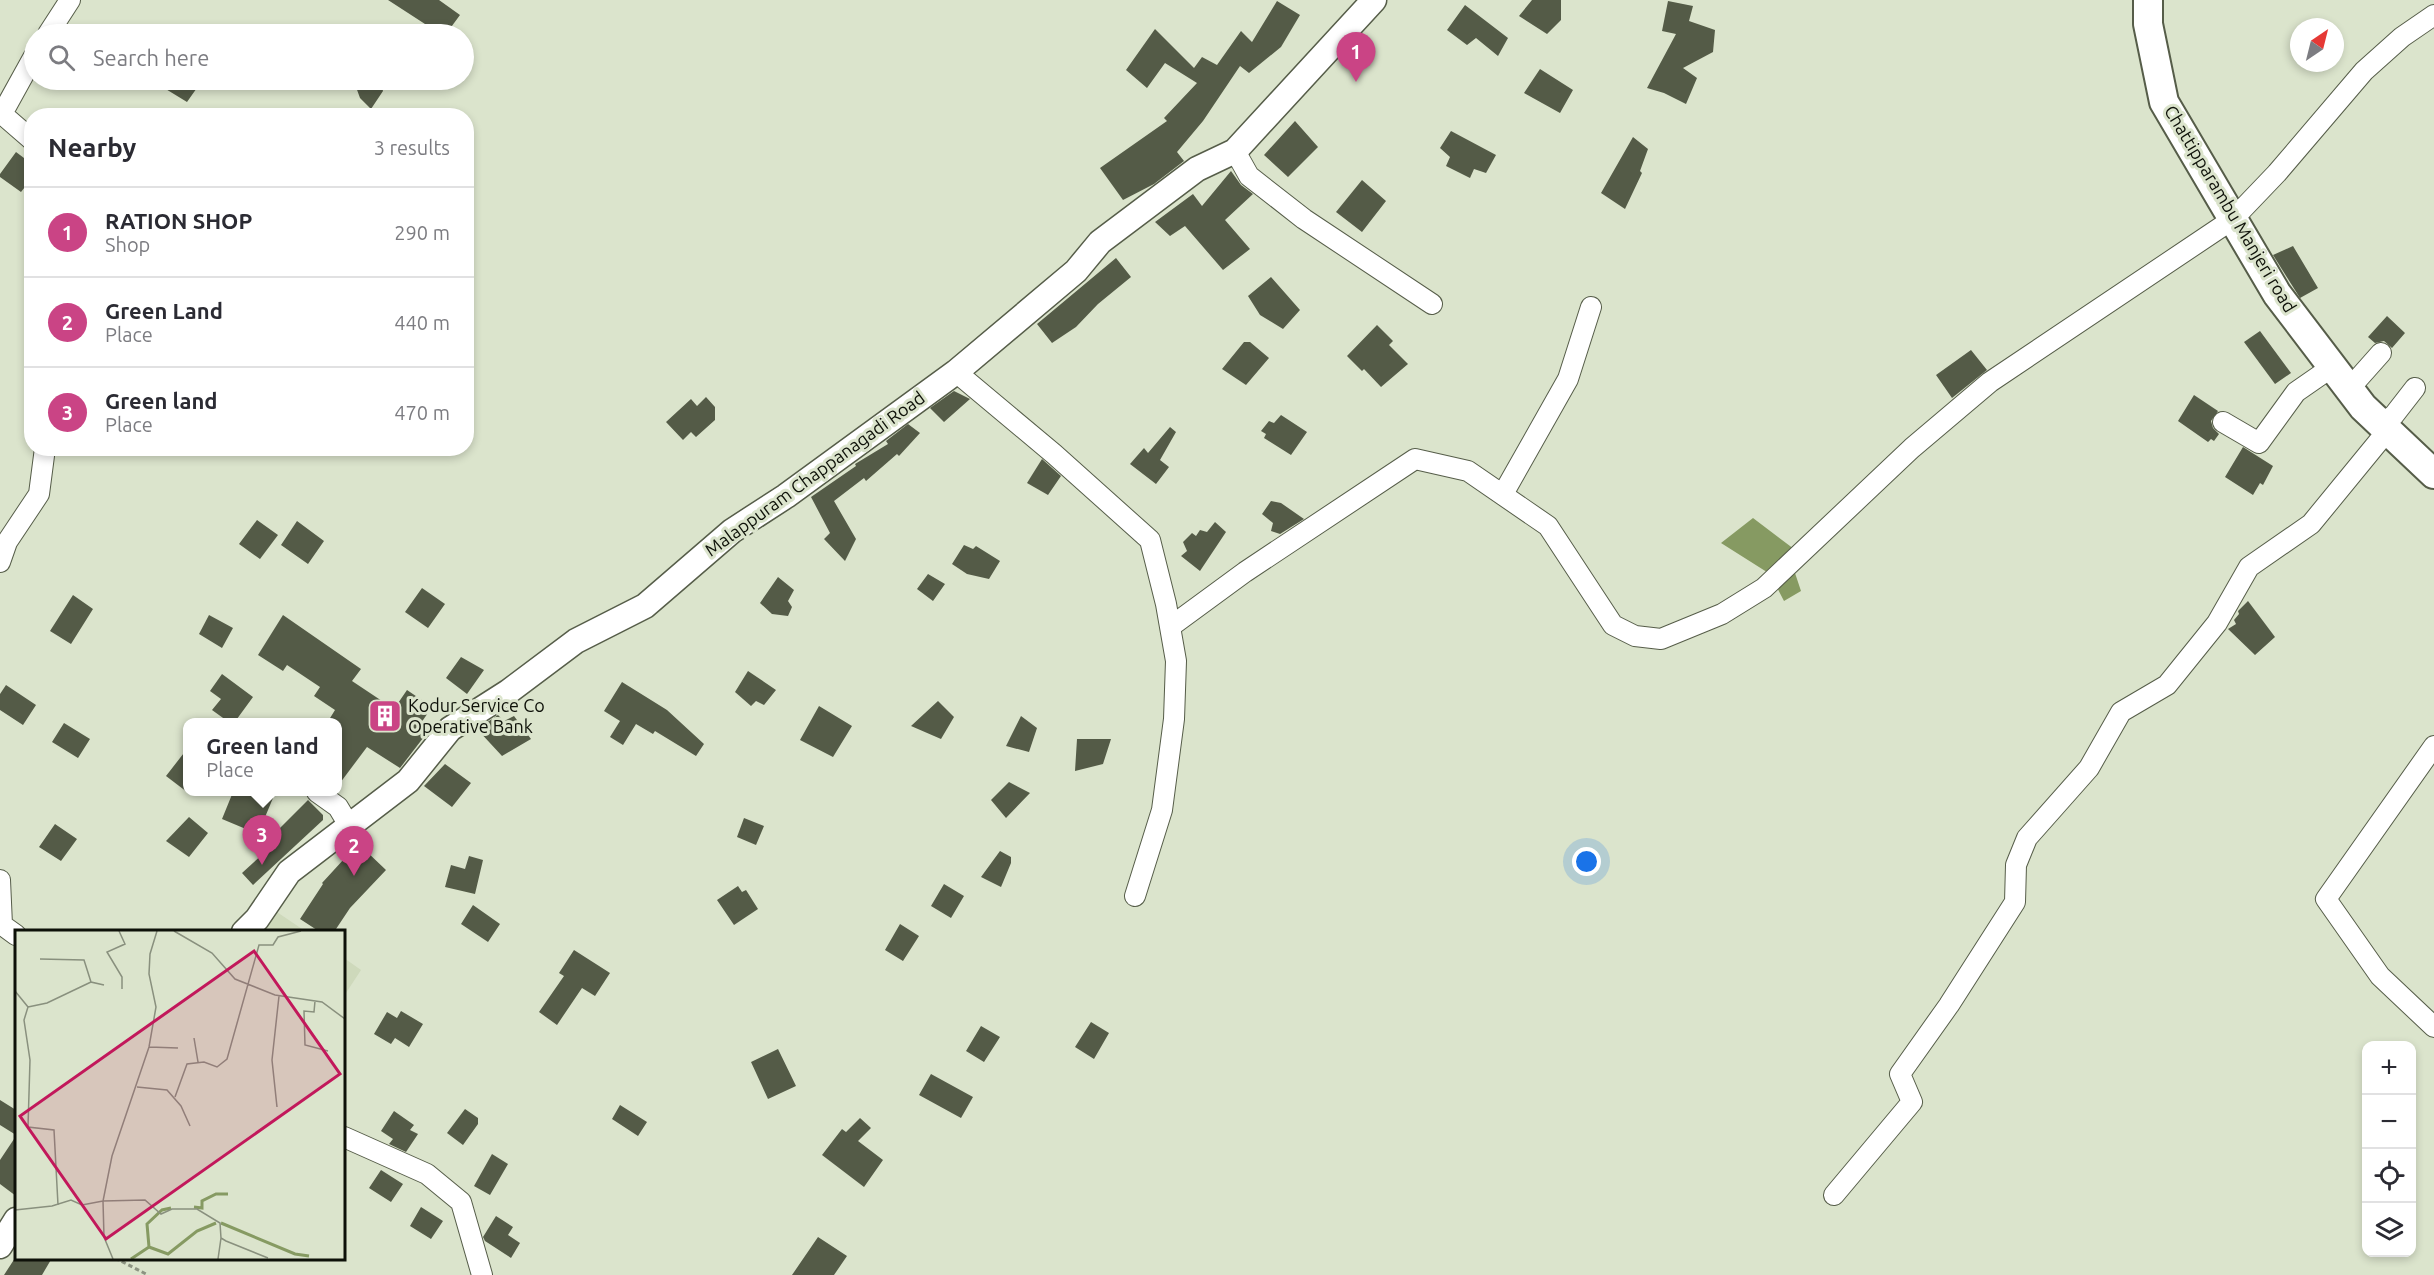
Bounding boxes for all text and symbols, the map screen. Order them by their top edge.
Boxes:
north arrow [2290,18,2344,72]
search box [24,24,474,90]
pin: 1 [1336,32,1376,82]
icon: search [45,41,78,74]
text: Search here [93,45,209,70]
street label: Chattipparambu Manjeri road [2161,101,2301,316]
text: Nearby [48,133,136,162]
text: 3 results [374,136,450,159]
text: RATION SHOP [105,208,252,233]
text: 1 [62,221,73,244]
text: 290 m [394,221,450,244]
text: Shop [105,233,150,256]
text: Green Land [105,298,223,323]
text: 2 [62,311,73,334]
text: 440 m [394,311,450,334]
text: Place [105,323,153,346]
street label: Malappuram Chappanagadi Road [701,387,928,560]
text: Green land [105,388,217,413]
text: 3 [62,401,73,424]
text: 470 m [394,401,450,424]
text: Place [105,413,153,436]
place label: Kodur Service Co Operative Bank [408,695,545,736]
building icon: Kodur Service Co Operative Bank [367,698,403,734]
popup [183,718,342,796]
text: Green land [206,733,319,758]
text: Place [206,758,254,781]
pin: 3 [242,816,282,865]
pin: 2 [334,826,374,876]
your location [1572,847,1601,876]
inset map [15,930,345,1260]
map controls [2362,1041,2416,1257]
button: + [2362,1041,2416,1095]
button: − [2362,1095,2416,1149]
button: locate [2362,1149,2416,1203]
button: layers [2362,1203,2416,1257]

